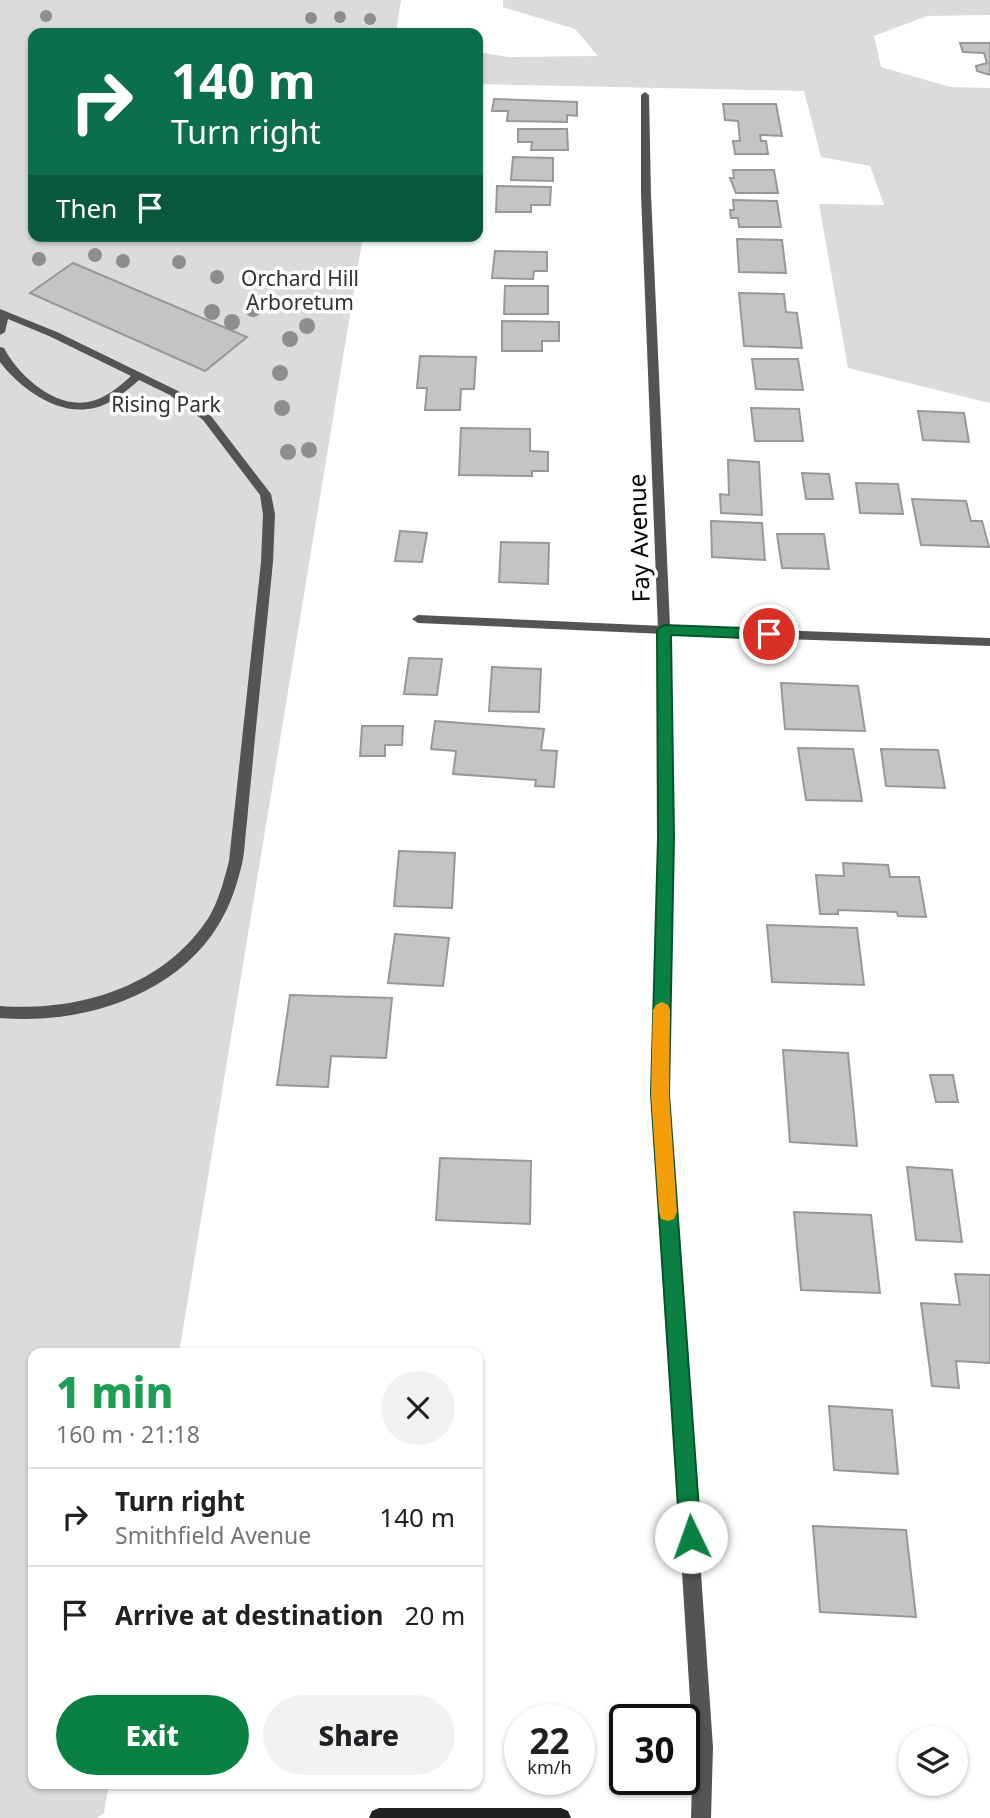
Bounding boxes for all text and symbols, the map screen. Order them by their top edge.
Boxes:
text: 140 m [171,47,316,113]
icon: right [56,56,147,147]
text: Turn right [171,110,321,153]
icon: arrive [131,189,169,227]
text: Then [56,190,117,226]
park label: Orchard Hill Arboretum [241,264,359,316]
park label: Rising Park [111,390,222,418]
street label: Fay Avenue [619,473,657,603]
pin [739,604,799,664]
icon: arrive [750,615,788,653]
text: 1 min [56,1363,173,1420]
button: close [381,1371,455,1445]
text: 160 m · 21:18 [56,1418,200,1450]
text: Turn right [115,1483,245,1519]
icon: right [56,1498,94,1536]
text: 140 m [379,1499,455,1535]
position arrow [654,1500,728,1574]
text: Smithfield Avenue [115,1519,311,1551]
icon: arrive [56,1596,94,1634]
text: Arrive at destination [115,1597,384,1633]
text: 20 m [405,1597,465,1633]
button: Exit [56,1695,249,1775]
button: Share [263,1695,455,1775]
speed limit sign: 30 [609,1704,700,1795]
text: 22 [529,1717,570,1764]
map controls [898,1726,968,1796]
button: layers [898,1726,968,1796]
text: km/h [527,1755,572,1779]

